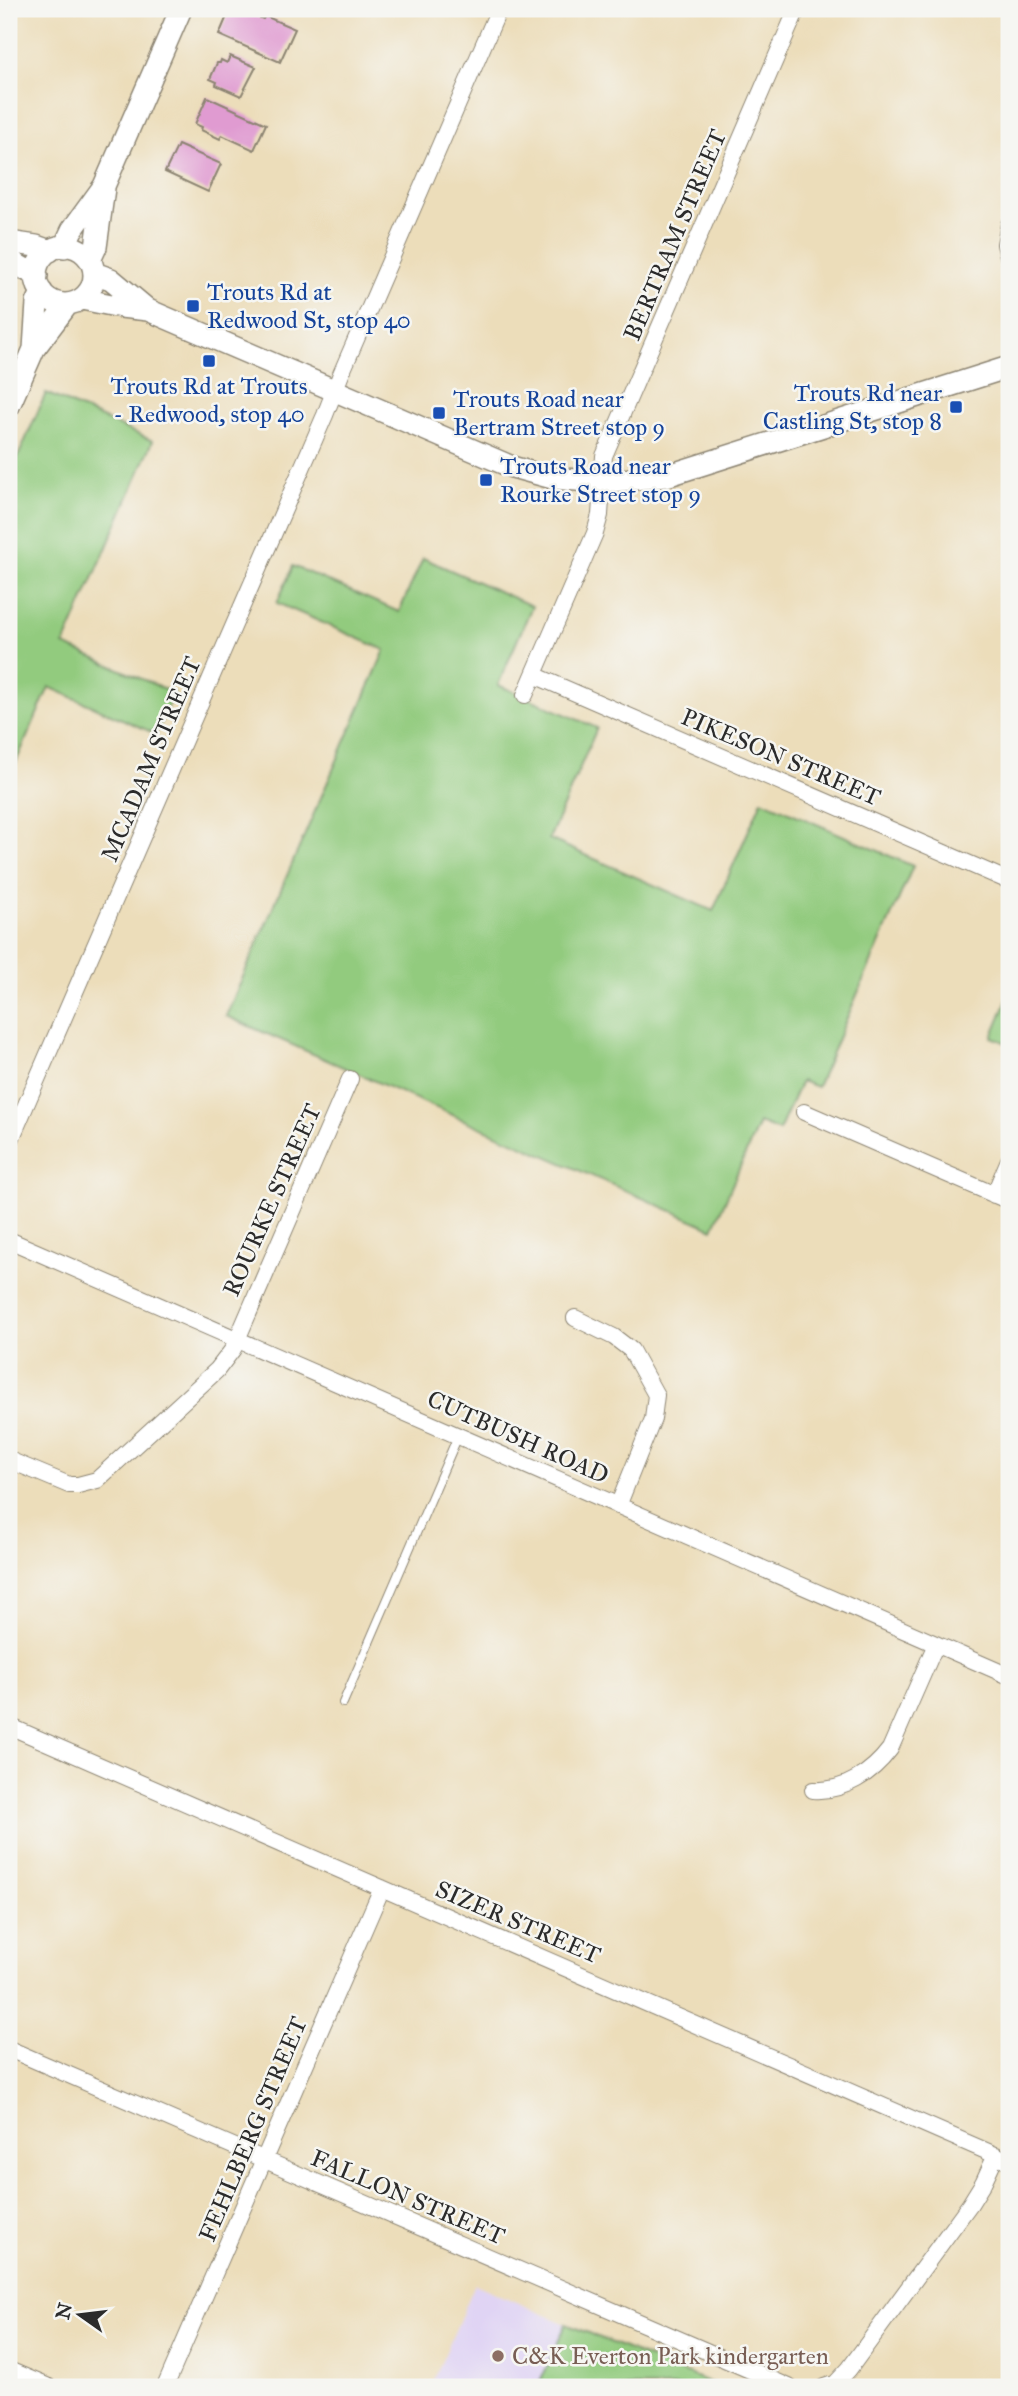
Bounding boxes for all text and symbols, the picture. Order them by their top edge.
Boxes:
street label: BERTRAM STREET [617,125,733,345]
place label: Trouts Rd at Redwood St, stop 40 [207,277,411,335]
marker: Trouts Rd at Redwood St, stop 40 [185,298,201,314]
marker: Trouts Rd at Trouts - Redwood, stop 40 [201,353,217,369]
place label: Trouts Rd at Trouts - Redwood, stop 40 [110,371,308,429]
place label: Trouts Rd near Castling St, stop 8 [763,378,942,436]
place label: Trouts Road near Bertram Street stop 9 [453,384,665,442]
marker: Trouts Rd near Castling St, stop 8 [948,399,964,415]
marker: Trouts Road near Bertram Street stop 9 [431,405,447,421]
place label: Trouts Road near Rourke Street stop 9 [500,451,701,509]
marker: Trouts Road near Rourke Street stop 9 [478,472,494,488]
street label: MCADAM STREET [94,652,208,866]
street label: PIKESON STREET [677,701,885,813]
street label: ROURKE STREET [216,1099,328,1301]
street label: CUTBUSH ROAD [423,1384,613,1490]
street label: SIZER STREET [431,1874,605,1970]
street label: FEHLBERG STREET [192,2012,314,2246]
street label: FALLON STREET [307,2143,509,2251]
north arrow [46,2280,116,2350]
text: N [51,2300,77,2322]
place label: C&K Everton Park kindergarten [512,2341,829,2371]
marker: C&K Everton Park kindergarten [490,2348,506,2364]

